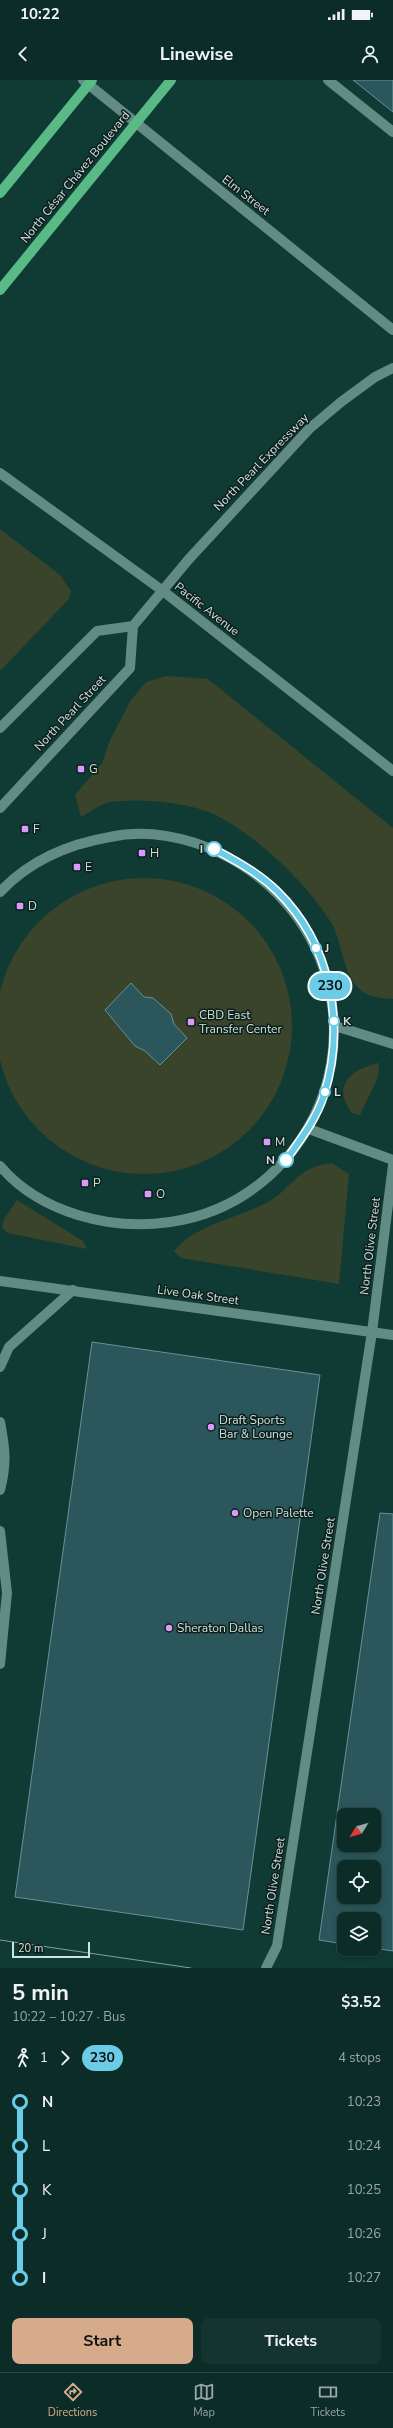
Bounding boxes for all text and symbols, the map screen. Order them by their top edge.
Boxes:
text: 10:22 [20,4,60,24]
text: Linewise [160,42,233,66]
icon: back [12,43,34,65]
icon: person [359,43,381,65]
street label: North César Chávez Boulevard [17,108,133,246]
street label: Elm Street [219,171,274,219]
street label: North Pearl Expressway [210,409,312,514]
street label: Pacific Avenue [171,579,243,639]
street label: North Pearl Street [31,671,110,754]
place label: G [89,761,98,777]
marker: G [76,764,86,774]
place label: F [33,821,40,837]
marker: F [20,824,30,834]
place label: I [200,841,203,857]
marker: I [206,841,222,857]
place label: H [150,845,159,861]
marker: H [137,848,147,858]
place label: E [85,859,92,875]
marker: E [72,862,82,872]
place label: D [28,898,37,914]
marker: D [15,901,25,911]
place label: J [324,940,329,956]
marker: J [310,942,322,954]
line badge: 230 [307,973,353,999]
text: 230 [317,976,343,995]
place label: CBD East Transfer Center [199,1007,282,1037]
place label: K [343,1013,352,1029]
marker: K [328,1015,340,1027]
marker: CBD East Transfer Center [186,1017,196,1027]
place label: L [334,1084,341,1100]
marker: L [319,1086,331,1098]
place label: M [275,1134,285,1150]
marker: M [262,1137,272,1147]
place label: N [266,1152,275,1168]
marker: N [278,1152,294,1168]
place label: P [93,1175,101,1191]
marker: P [80,1178,90,1188]
place label: O [156,1186,165,1202]
marker: O [143,1189,153,1199]
street label: North Olive Street [356,1196,384,1296]
street label: Live Oak Street [156,1281,241,1309]
place label: Draft Sports Bar & Lounge [219,1412,292,1442]
marker: Draft Sports Bar & Lounge [206,1422,216,1432]
place label: Open Palette [243,1505,314,1521]
marker: Open Palette [230,1508,240,1518]
street label: North Olive Street [307,1516,339,1616]
place label: Sheraton Dallas [177,1620,264,1636]
marker: Sheraton Dallas [164,1623,174,1633]
north arrow [337,1808,381,1852]
map controls [337,1808,381,1956]
street label: North Olive Street [257,1836,289,1936]
button: locate [337,1860,381,1904]
button: layers [337,1912,381,1956]
scale bar [12,1940,90,1959]
text: 20 m [18,1941,43,1956]
text: 5 min [12,1978,69,2008]
text: $3.52 [341,1992,381,2012]
text: 10:22 – 10:27 · Bus [12,2008,126,2026]
icon: walk [12,2047,34,2069]
icon: forward [54,2047,76,2069]
text: 230 [90,2048,115,2067]
text: 1 [40,2049,48,2067]
text: 4 stops [338,2049,381,2067]
text: N [42,2092,53,2112]
text: 10:23 [347,2093,381,2111]
text: L [42,2136,50,2156]
text: 10:24 [347,2137,381,2155]
text: K [42,2180,51,2200]
text: 10:25 [347,2181,381,2199]
text: J [42,2224,47,2244]
text: 10:26 [347,2225,381,2243]
text: I [42,2268,46,2288]
text: 10:27 [347,2269,381,2287]
button: Start [12,2318,193,2364]
button: Tickets [201,2318,381,2364]
tab: Directions [48,2381,97,2420]
tab: Map [193,2381,215,2420]
tab: Tickets [311,2381,345,2420]

